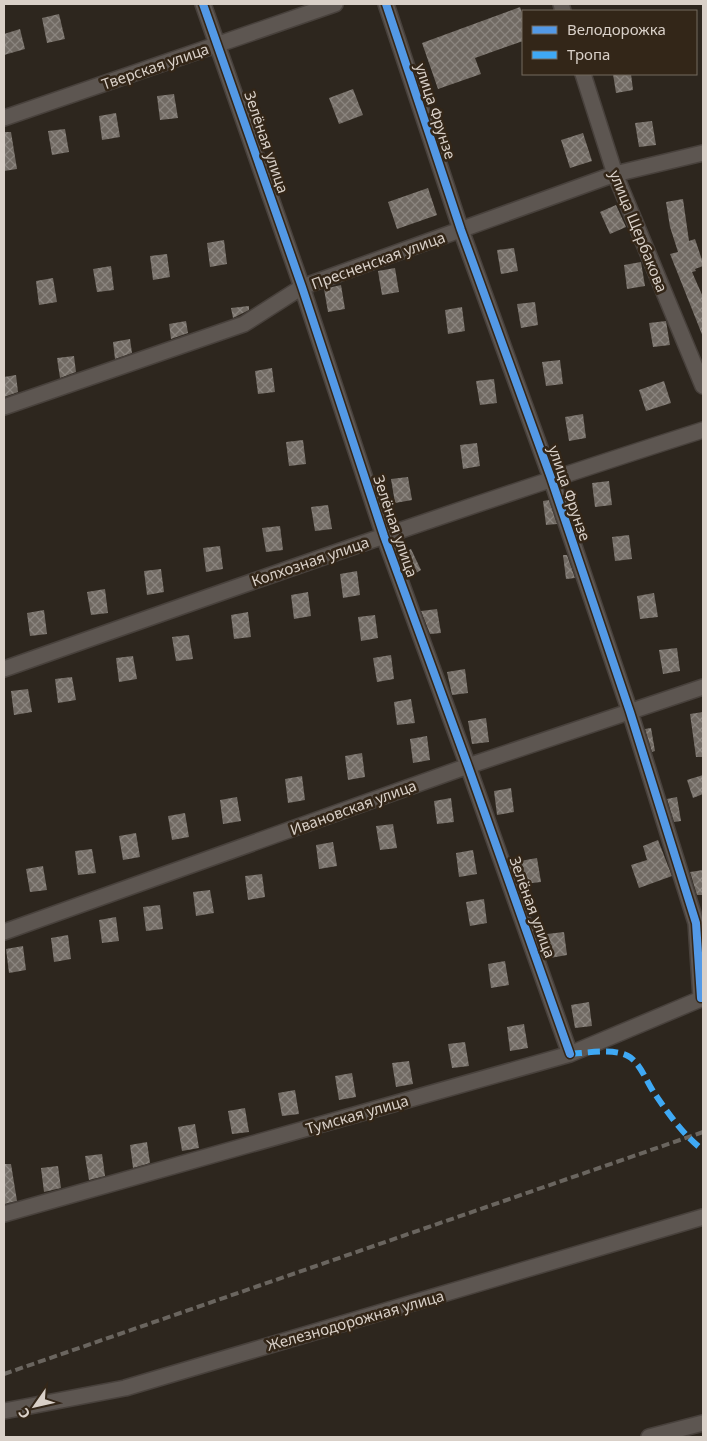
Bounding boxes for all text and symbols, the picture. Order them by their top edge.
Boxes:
legend [522,10,697,75]
text: Велодорожка [567,19,666,39]
street label: Тверская улица [99,38,211,94]
text: Тропа [567,44,610,64]
street label: улица Фрунзе [411,60,461,162]
street label: Зелёная улица [240,88,294,196]
street label: улица Щербакова [605,167,673,295]
street label: Пресненская улица [308,226,448,294]
street label: улица Фрунзе [544,443,596,543]
street label: Зелёная улица [369,472,423,580]
street label: Колхозная улица [249,532,371,590]
street label: Ивановская улица [287,775,419,839]
street label: Зелёная улица [505,853,561,961]
street label: Тумская улица [303,1090,411,1138]
street label: Железнодорожная улица [264,1285,446,1355]
north arrow [10,1381,60,1431]
text: С [13,1404,34,1423]

